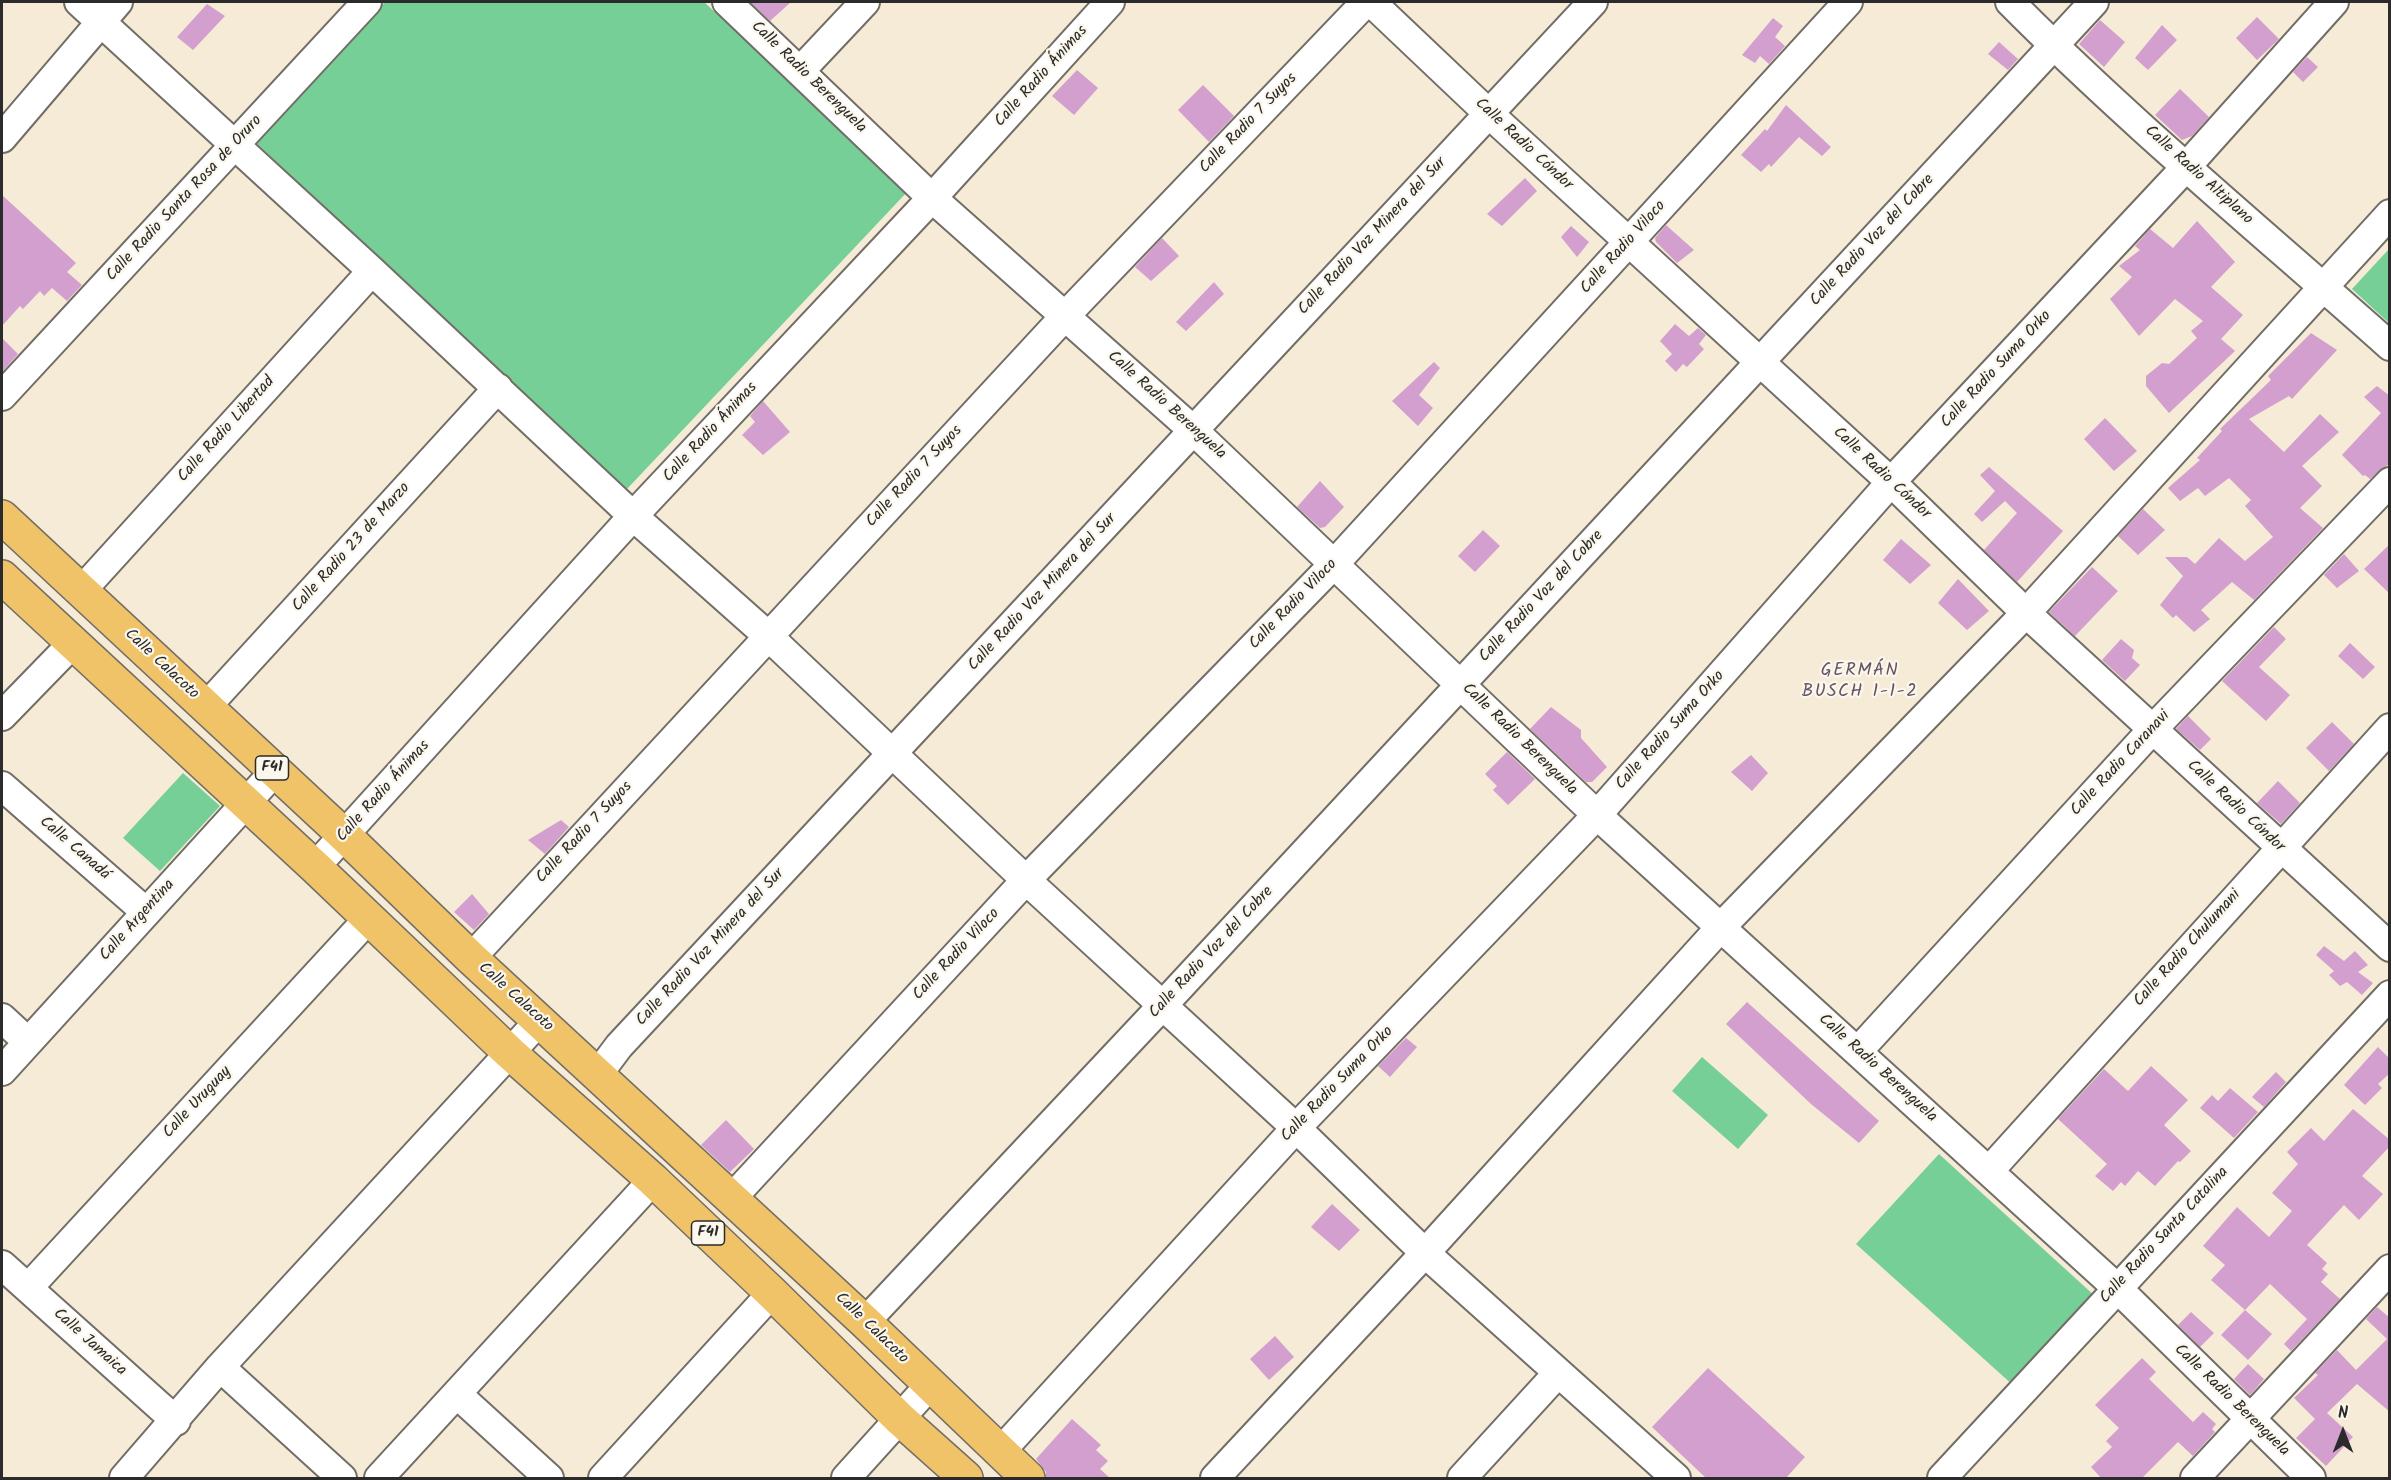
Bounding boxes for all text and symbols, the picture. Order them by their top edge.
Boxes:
street label: Calle Radio Berenguela [746,18,870,138]
street label: Calle Radio Ánimas [991,22,1093,132]
street label: Calle Radio 7 Suyos [1196,70,1302,178]
street label: Calle Radio Cóndor [1470,95,1576,195]
street label: Calle Radio Santa Rosa de Oruro [103,112,267,286]
street label: Calle Radio Altiplano [2140,122,2256,230]
street label: Calle Radio Voz Minera del Sur [1295,154,1451,320]
street label: Calle Radio Voz del Cobre [1807,171,1939,311]
street label: Calle Radio Viloco [1577,197,1671,299]
street label: Calle Radio Suma Orko [1938,307,2056,433]
street label: Calle Radio Berenguela [1103,348,1229,464]
street label: Calle Radio Libertad [174,373,280,487]
street label: Calle Radio Ánimas [660,379,762,487]
street label: Calle Radio 7 Suyos [863,422,967,532]
street label: Calle Radio Cóndor [1828,424,1934,524]
street label: Calle Radio 23 de Marzo [289,480,415,616]
street label: Calle Radio Voz Minera del Sur [965,510,1121,676]
street label: Calle Radio Voz del Cobre [1476,527,1608,667]
street label: Calle Radio Viloco [1246,556,1342,654]
street label: Calle Calacoto [120,626,202,704]
district label: GERMÁN BUSCH 1-1-2 [1802,661,1918,704]
street label: Calle Radio Suma Orko [1612,668,1730,794]
street label: Calle Radio Berenguela [1457,680,1581,800]
street label: Calle Radio Caranavi [2067,707,2175,821]
street label: Calle Radio Ánimas [333,737,435,847]
road number: F41 [256,756,288,780]
street label: Calle Radio Cóndor [2182,757,2288,857]
street label: Calle Radio 7 Suyos [533,778,637,888]
street label: Calle Canadá [35,813,113,885]
street label: Calle Radio Voz Minera del Sur [633,865,789,1031]
street label: Calle Argentina [96,876,180,966]
street label: Calle Radio Voz del Cobre [1146,883,1278,1023]
street label: Calle Radio Chulumani [2130,887,2246,1011]
street label: Calle Radio Viloco [910,905,1004,1005]
street label: Calle Calacoto [473,959,557,1037]
street label: Calle Radio Berenguela [1814,1011,1940,1127]
street label: Calle Radio Suma Orko [1278,1023,1398,1147]
street label: Calle Uruguay [160,1063,236,1143]
street label: Calle Radio Santa Catalina [2097,1164,2233,1308]
road number: F41 [692,1221,724,1245]
street label: Calle Calacoto [830,1289,912,1369]
street label: Calle Jamaica [48,1305,130,1381]
street label: Calle Radio Berenguela [2169,1341,2293,1461]
text: N [2338,1401,2348,1426]
north arrow [2313,1402,2373,1462]

